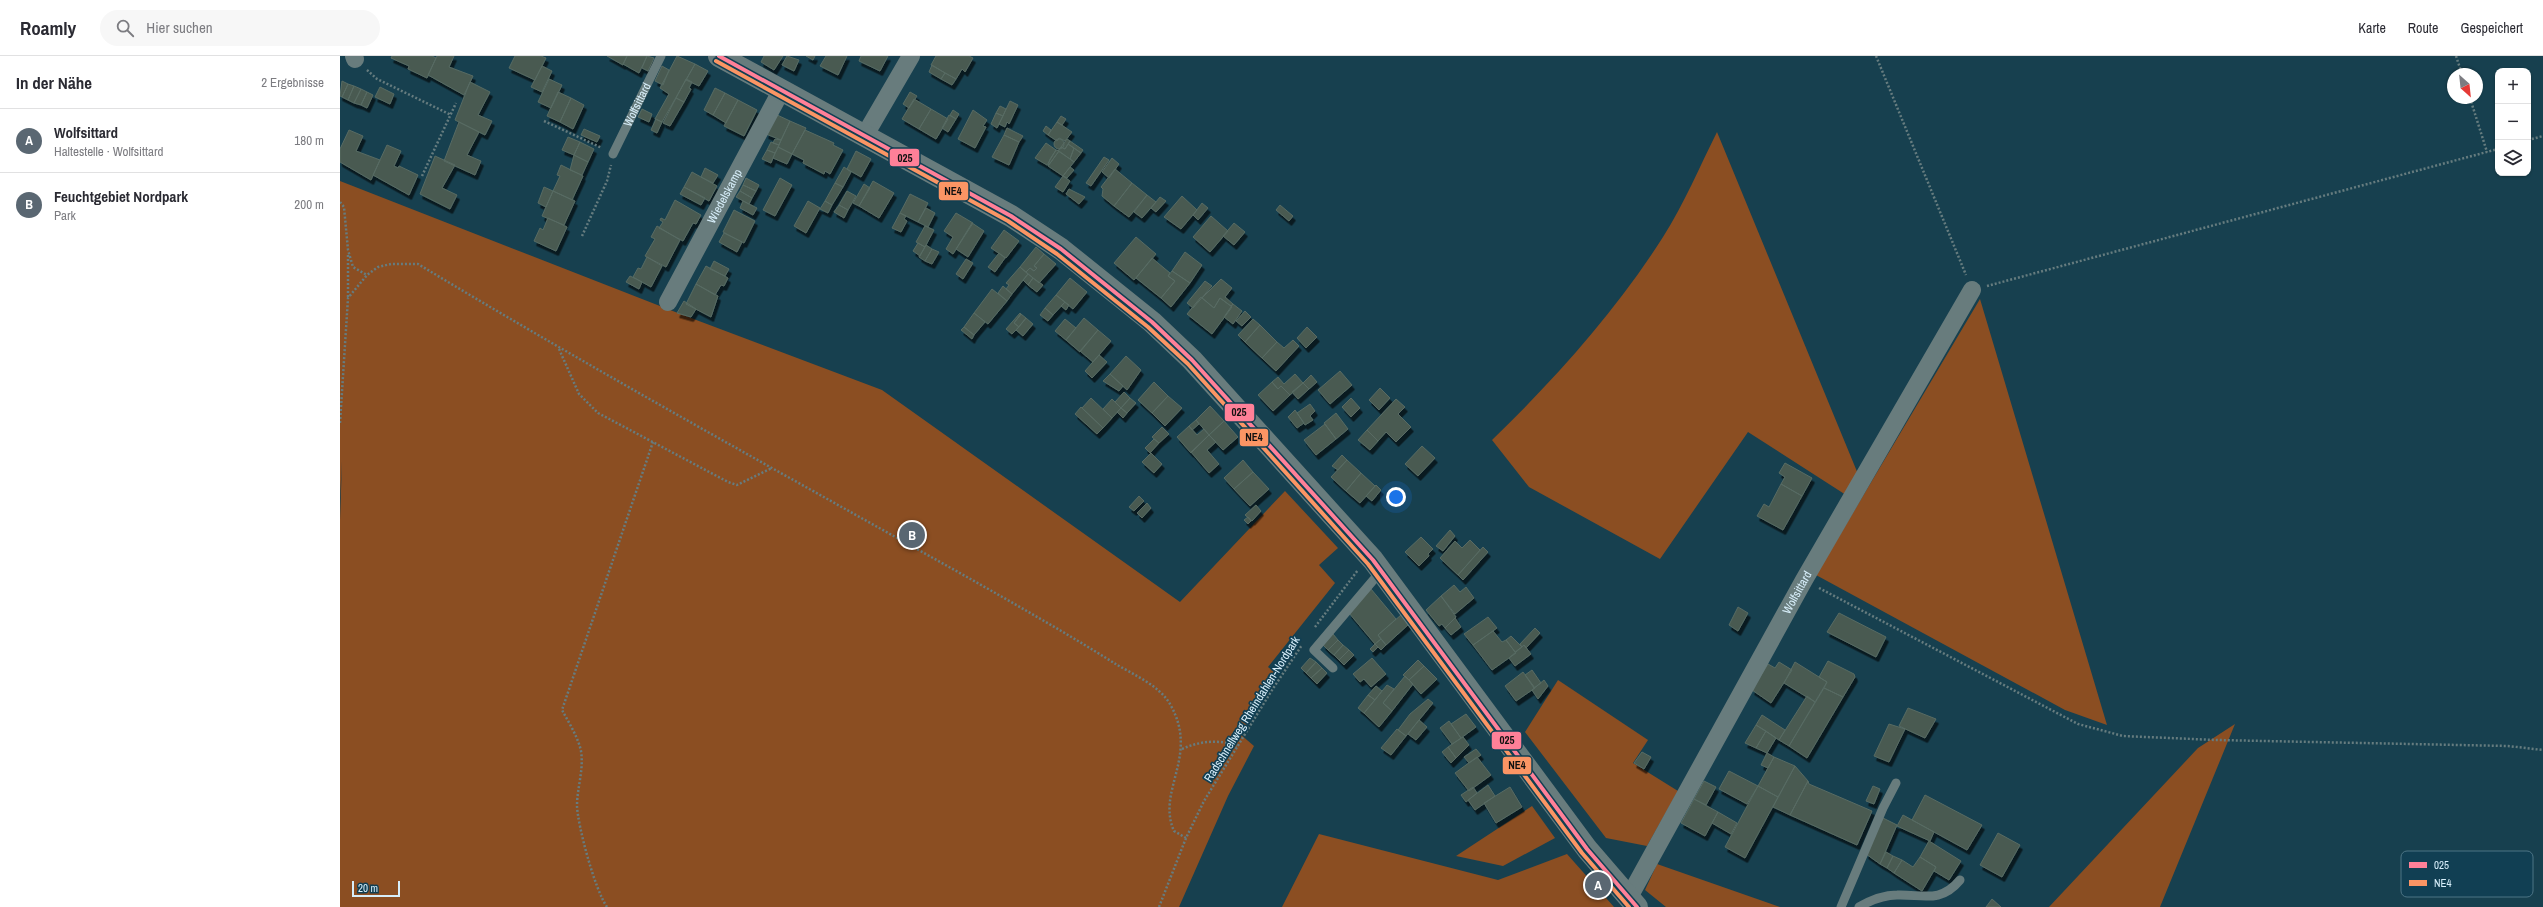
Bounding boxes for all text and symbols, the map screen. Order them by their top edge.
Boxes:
search box [100,10,380,46]
text: Roamly [20,15,76,41]
icon: search [114,17,136,39]
text: Hier suchen [146,17,213,38]
text: Karte [2358,19,2386,37]
text: Route [2408,19,2438,37]
text: Gespeichert [2460,19,2523,37]
north arrow [2447,68,2483,104]
map controls [2495,68,2531,176]
button: + [2495,68,2531,104]
text: In der Nähe [16,71,92,94]
text: 2 Ergebnisse [261,74,324,91]
street label: Wolfsittard [620,80,655,129]
button: − [2495,104,2531,140]
text: Wolfsittard [54,122,118,143]
text: A [25,132,33,149]
text: 180 m [294,132,324,149]
button: layers [2495,140,2531,176]
text: Haltestelle · Wolfsittard [54,143,163,160]
line badge: 025 [889,148,920,167]
text: 025 [897,151,913,165]
street label: Wiedelskamp [704,166,746,226]
line badge: NE4 [938,181,969,201]
text: NE4 [944,184,962,198]
text: Feuchtgebiet Nordpark [54,186,188,207]
text: B [25,196,33,213]
text: 200 m [294,196,324,213]
text: Park [54,207,76,224]
line badge: 025 [1224,403,1255,422]
text: 025 [1231,405,1247,419]
line badge: NE4 [1239,428,1269,447]
text: NE4 [1245,430,1263,444]
your location [1386,487,1406,507]
pin: B [899,520,925,550]
street label: Wolfsittard [1779,568,1816,617]
street label: Radschnellweg Rheindahlen-Nordpark [1200,633,1304,785]
line badge: 025 [1491,731,1522,750]
text: 025 [1499,733,1515,747]
line badge: NE4 [1502,756,1532,775]
text: NE4 [1508,758,1526,772]
legend [2401,851,2533,897]
text: 025 [2434,858,2449,872]
pin: A [1585,870,1611,900]
text: NE4 [2434,876,2452,890]
scale bar [352,879,400,898]
text: 20 m [358,881,378,895]

